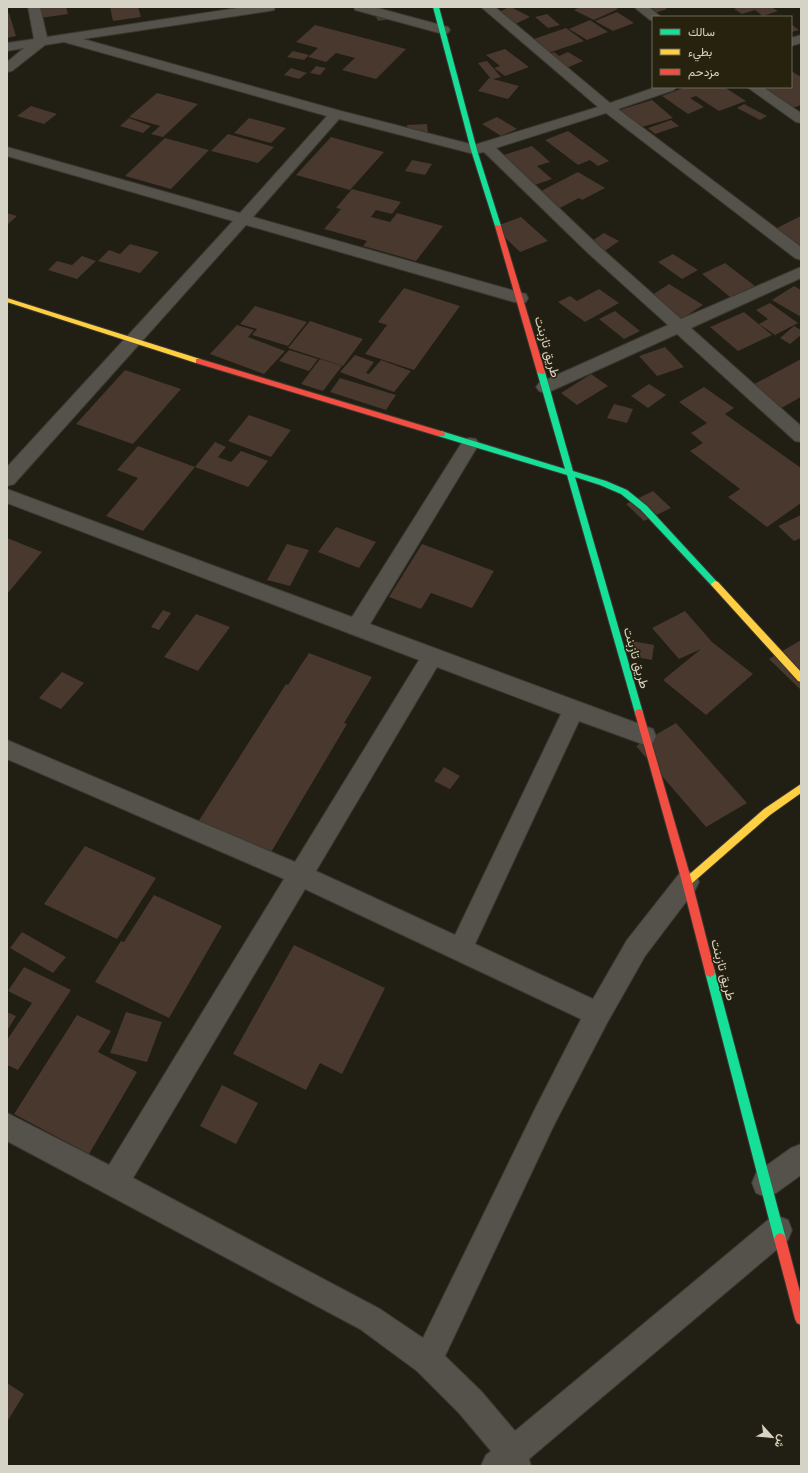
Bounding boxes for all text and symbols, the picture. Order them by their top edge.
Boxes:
legend [652,16,792,88]
text: سالك [688,25,715,39]
text: بطيء [688,45,712,62]
text: مزدحم [688,65,719,80]
street label: طريق تازبنت [531,314,563,380]
street label: طريق تازبنت [620,625,652,691]
street label: طريق تازبنت [707,937,739,1003]
north arrow [752,1417,792,1457]
text: ش [772,1432,789,1450]

